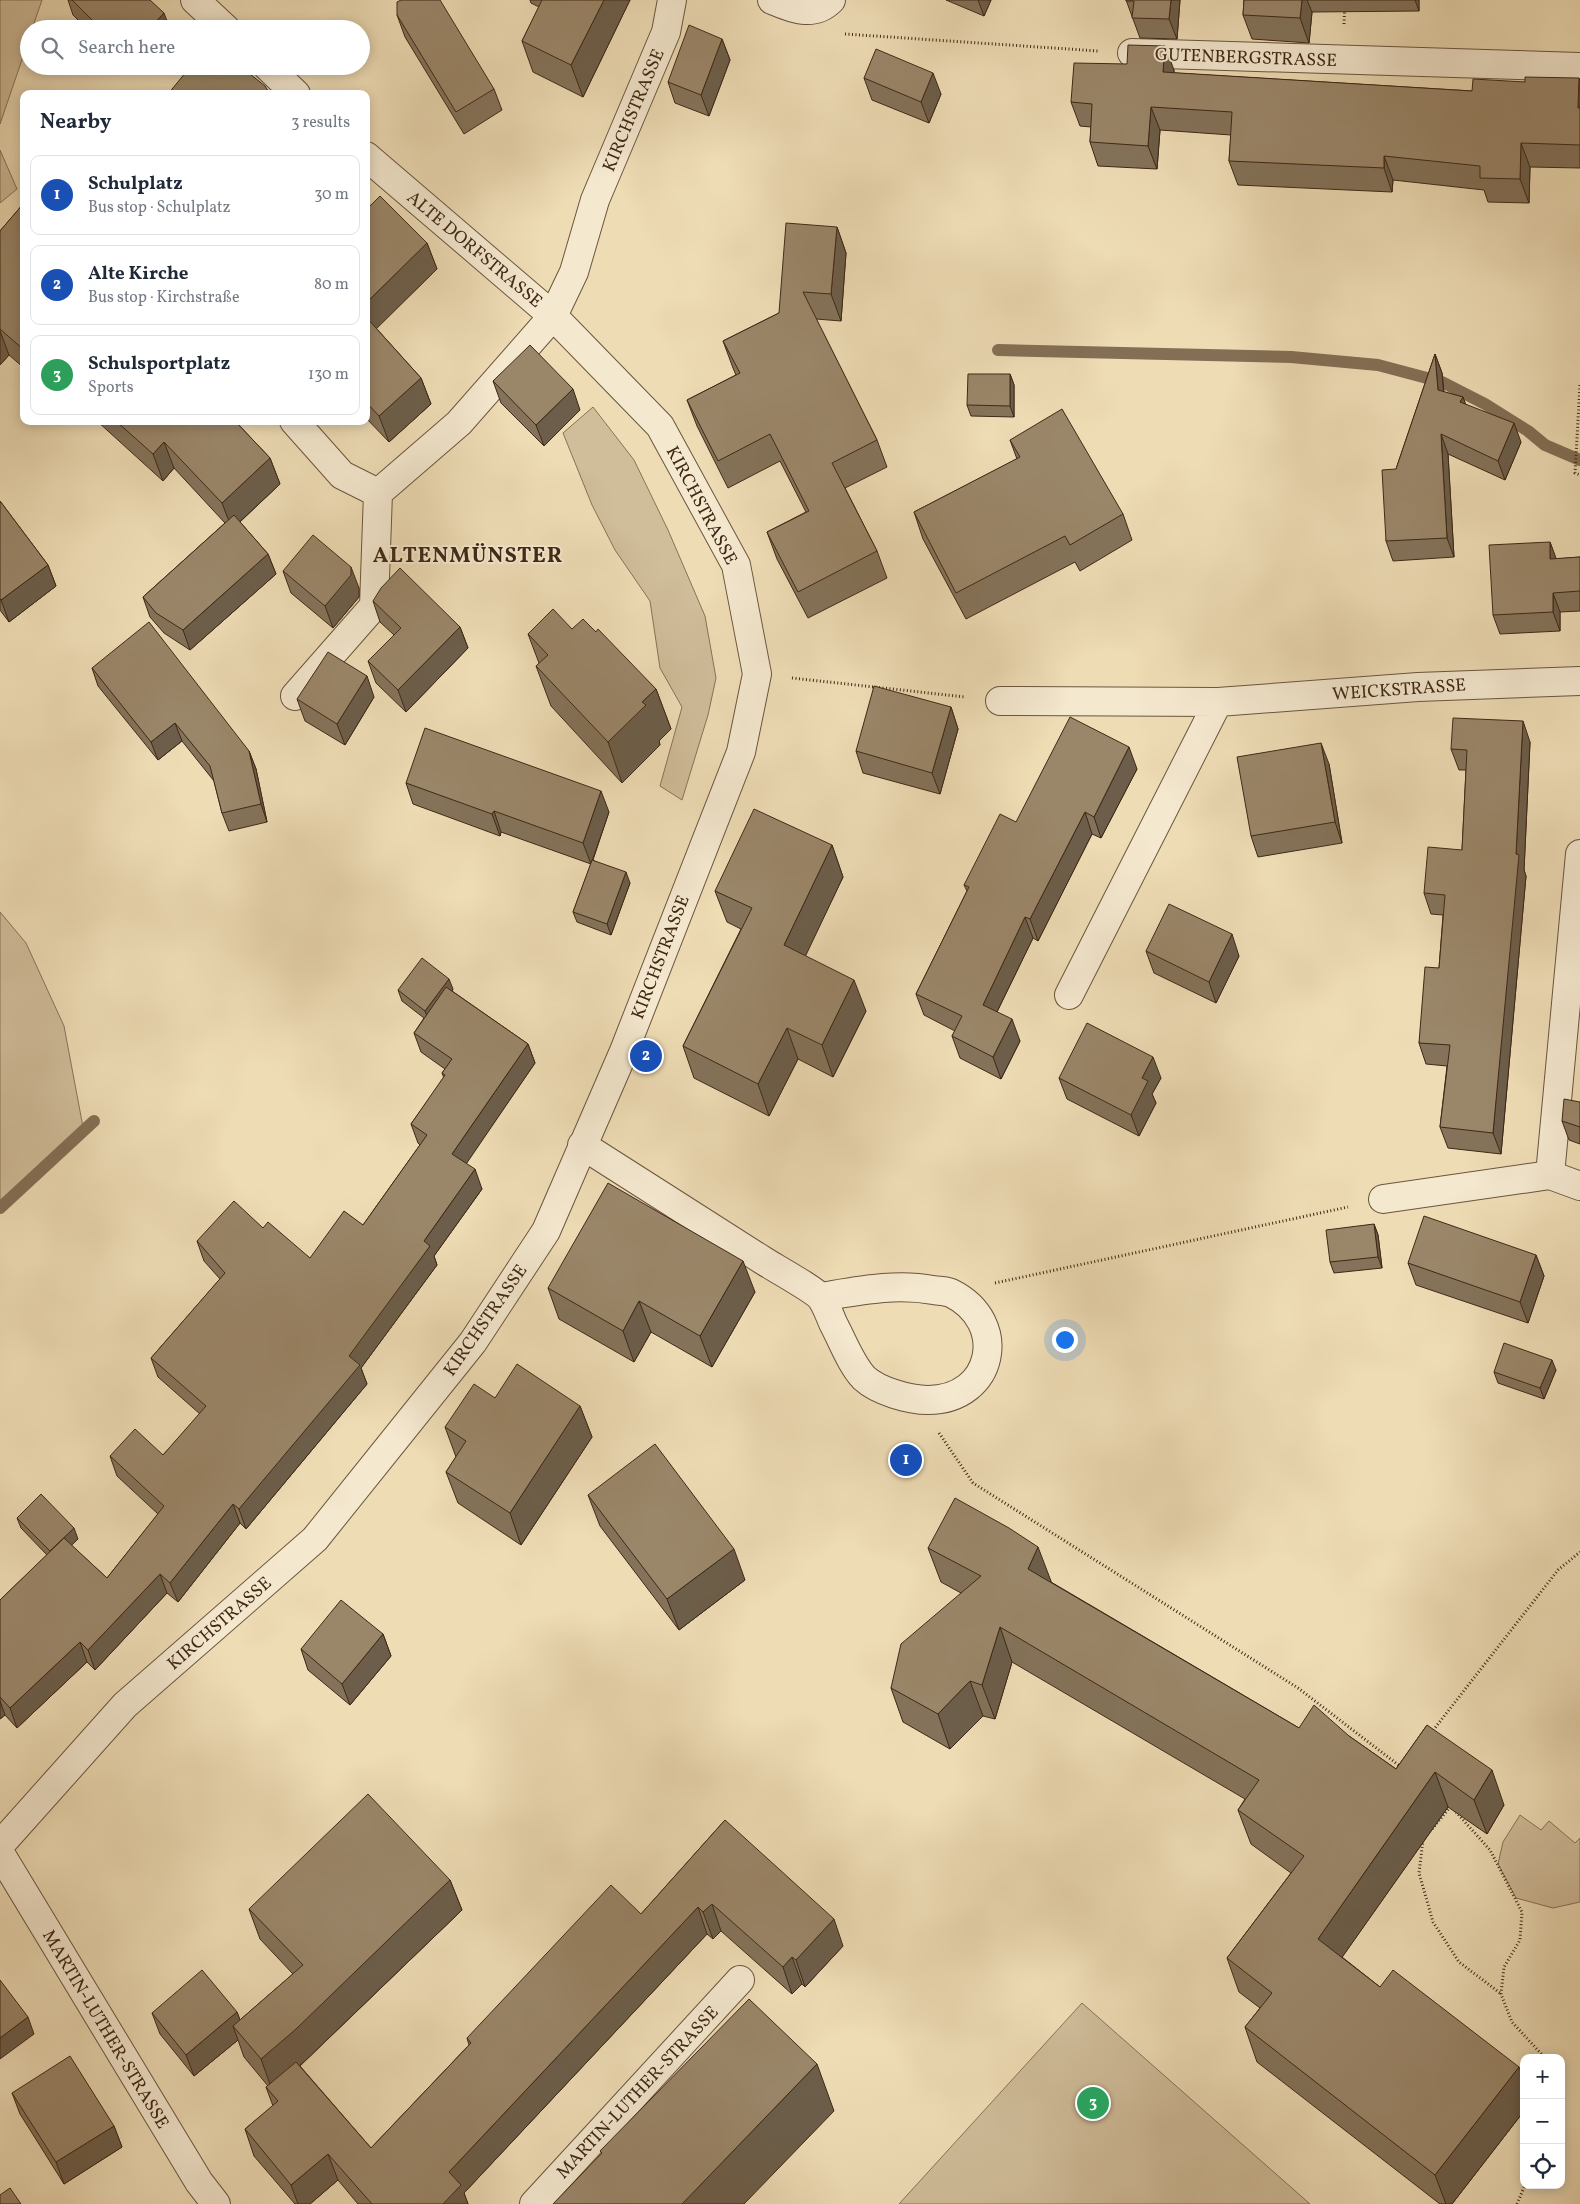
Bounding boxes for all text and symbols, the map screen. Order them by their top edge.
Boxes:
search box [20,20,370,75]
icon: search [38,34,66,62]
text: Search here [78,35,175,61]
street label: GUTENBERGSTRASSE [1155,43,1338,74]
street label: KIRCHSTRASSE [597,45,672,176]
text: Nearby [40,108,111,137]
text: 3 results [291,112,350,134]
text: Schulplatz [88,171,183,197]
text: 1 [54,184,60,206]
text: 30 m [314,184,349,206]
street label: ALTE DORFSTRASSE [401,186,547,315]
text: Bus stop · Schulplatz [88,197,231,219]
text: Alte Kirche [88,261,188,287]
text: 2 [53,274,61,296]
text: 80 m [314,274,349,296]
text: Bus stop · Kirchstraße [88,287,240,309]
text: Schulsportplatz [88,351,230,377]
text: 3 [53,364,61,386]
text: 130 m [308,364,349,386]
text: Sports [88,377,134,399]
street label: KIRCHSTRASSE [659,442,743,570]
district label: ALTENMÜNSTER [373,541,563,572]
street label: WEICKSTRASSE [1331,673,1467,708]
street label: KIRCHSTRASSE [626,892,697,1023]
pin: 2 [630,1037,662,1075]
street label: KIRCHSTRASSE [438,1260,534,1382]
your location [1052,1327,1078,1353]
pin: 1 [890,1441,922,1479]
street label: KIRCHSTRASSE [162,1572,278,1677]
street label: MARTIN-LUTHER-STRASSE [35,1926,174,2134]
street label: MARTIN-LUTHER-STRASSE [551,2001,725,2185]
map controls [1520,2054,1565,2189]
button: + [1520,2054,1565,2099]
pin: 3 [1077,2084,1109,2122]
button: − [1520,2099,1565,2144]
button: locate [1520,2144,1565,2189]

